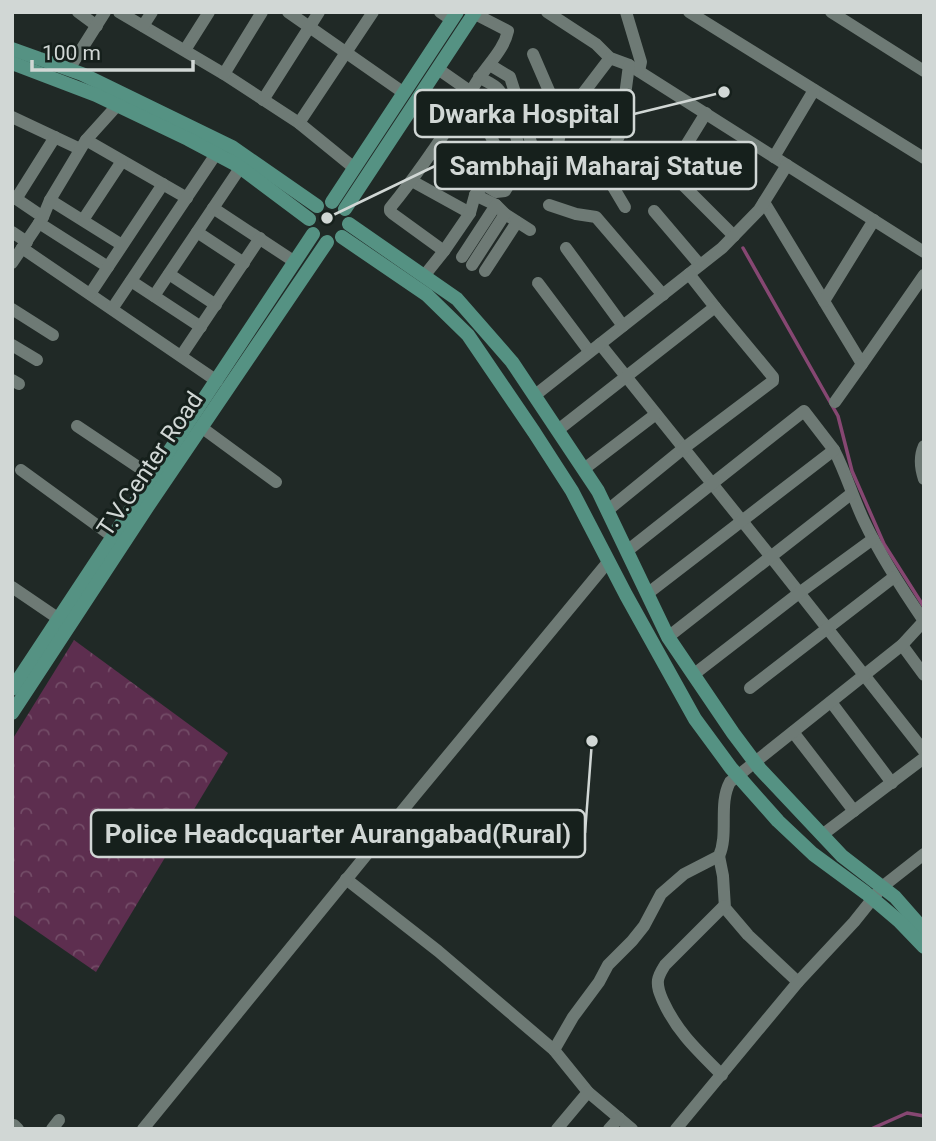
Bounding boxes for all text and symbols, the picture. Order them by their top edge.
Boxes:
scale bar [32,28,192,72]
text: 100 m [42,41,101,65]
callout: Dwarka Hospital [415,90,634,137]
text: Dwarka Hospital [428,99,620,129]
callout: Sambhaji Maharaj Statue [435,142,756,189]
text: Sambhaji Maharaj Statue [449,151,743,181]
street label: T.V.Center Road [91,386,209,542]
callout: Police Headcquarter Aurangabad(Rural) [91,810,585,857]
text: Police Headcquarter Aurangabad(Rural) [105,819,571,849]

